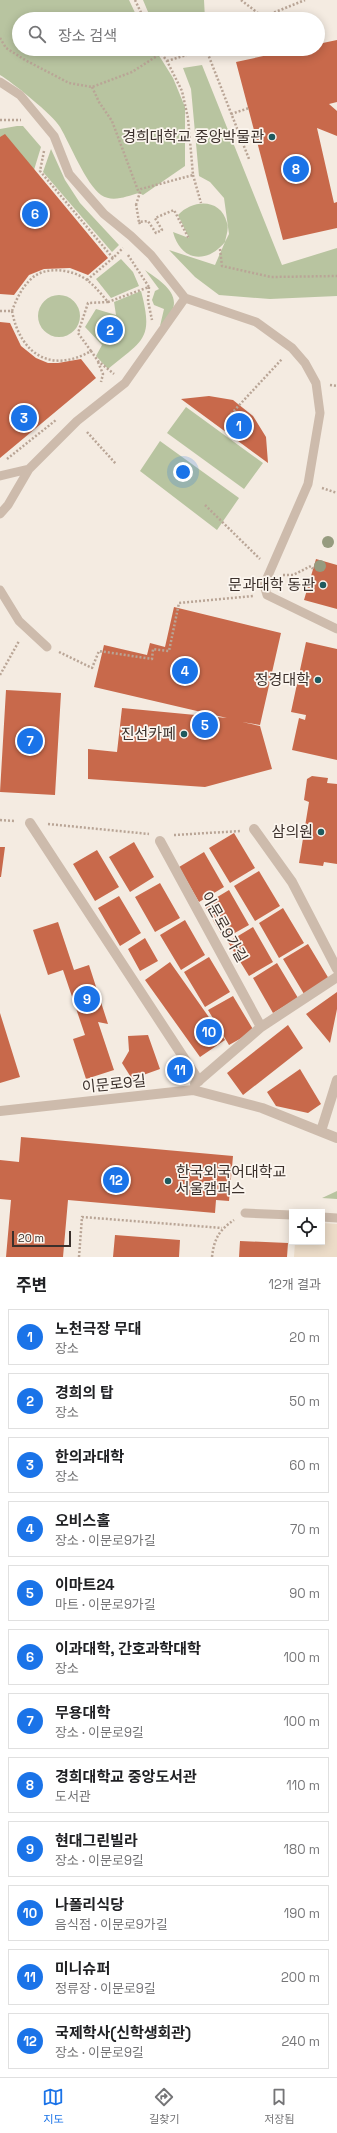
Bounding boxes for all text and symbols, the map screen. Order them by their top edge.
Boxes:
search box [12,12,325,56]
icon: search [26,23,48,45]
text: 장소 검색 [58,26,117,45]
place label: 경희대학교 중앙박물관 [122,127,264,146]
marker: 경희대학교 중앙박물관 [267,132,277,142]
pin: 8 [283,154,309,184]
pin: 6 [22,199,48,229]
pin: 2 [97,315,123,345]
pin: 3 [11,403,37,433]
pin: 1 [226,411,252,441]
your location [173,462,193,482]
place label: 문과대학 동관 [228,575,315,594]
marker: 문과대학 동관 [318,580,328,590]
pin: 4 [172,656,198,686]
place label: 정경대학 [255,670,310,689]
marker: 정경대학 [313,675,323,685]
pin: 5 [192,710,218,740]
place label: 진선카페 [121,724,176,743]
pin: 7 [17,726,43,756]
marker: 진선카페 [179,729,189,739]
place label: 삼의원 [272,822,313,841]
marker: 삼의원 [316,827,326,837]
street label: 이문로9가길 [197,888,252,966]
pin: 9 [74,984,100,1014]
pin: 10 [196,1017,222,1047]
pin: 11 [167,1055,193,1085]
street label: 이문로9길 [81,1071,147,1096]
place label: 한국외국어대학교 서울캠퍼스 [176,1162,286,1198]
pin: 12 [103,1165,129,1195]
marker: 한국외국어대학교 서울캠퍼스 [163,1176,173,1186]
map controls [289,1209,325,1245]
button: locate [289,1209,325,1245]
scale bar [12,1229,71,1248]
text: 20 m [18,1231,44,1245]
text: 주변 [16,1274,47,1296]
text: 12개 결과 [269,1276,321,1293]
text: 노천극장 무대 [55,1319,142,1338]
text: 1 [27,1329,33,1346]
text: 20 m [289,1329,320,1346]
text: 장소 [55,1340,79,1357]
text: 경희의 탑 [55,1383,114,1402]
text: 2 [26,1393,34,1410]
text: 50 m [289,1393,320,1410]
text: 장소 [55,1404,79,1421]
text: 한의과대학 [55,1447,124,1466]
text: 3 [26,1457,34,1474]
text: 60 m [289,1457,320,1474]
text: 장소 [55,1468,79,1485]
text: 오비스홀 [55,1511,110,1530]
text: 4 [26,1521,34,1538]
text: 70 m [290,1521,320,1538]
text: 장소 · 이문로9가길 [55,1532,156,1549]
text: 이마트24 [55,1575,115,1594]
text: 5 [26,1585,34,1602]
text: 90 m [289,1585,320,1602]
text: 마트 · 이문로9가길 [55,1596,156,1613]
text: 이과대학, 간호과학대학 [55,1639,201,1658]
text: 6 [26,1649,34,1666]
text: 100 m [283,1649,320,1666]
text: 장소 [55,1660,79,1677]
text: 무용대학 [55,1703,110,1722]
text: 7 [26,1713,34,1730]
text: 100 m [283,1713,320,1730]
text: 장소 · 이문로9길 [55,1724,144,1741]
text: 경희대학교 중앙도서관 [55,1767,197,1786]
text: 8 [26,1777,34,1794]
text: 110 m [286,1777,320,1794]
text: 도서관 [55,1788,91,1805]
text: 현대그린빌라 [55,1831,138,1850]
text: 9 [26,1841,34,1858]
text: 180 m [284,1841,320,1858]
text: 장소 · 이문로9길 [55,1852,144,1869]
text: 나폴리식당 [55,1895,124,1914]
text: 10 [23,1905,37,1922]
text: 190 m [284,1905,320,1922]
text: 음식점 · 이문로9가길 [55,1916,168,1933]
text: 미니슈퍼 [55,1959,110,1978]
text: 11 [24,1969,36,1986]
text: 200 m [281,1969,320,1986]
text: 정류장 · 이문로9길 [55,1980,156,1997]
text: 국제학사(신학생회관) [55,2023,191,2042]
text: 12 [23,2033,37,2050]
text: 240 m [282,2033,320,2050]
text: 장소 · 이문로9길 [55,2044,144,2061]
tab: 지도 [42,2086,64,2126]
tab: 길찾기 [149,2086,180,2126]
tab: 저장됨 [264,2086,295,2126]

